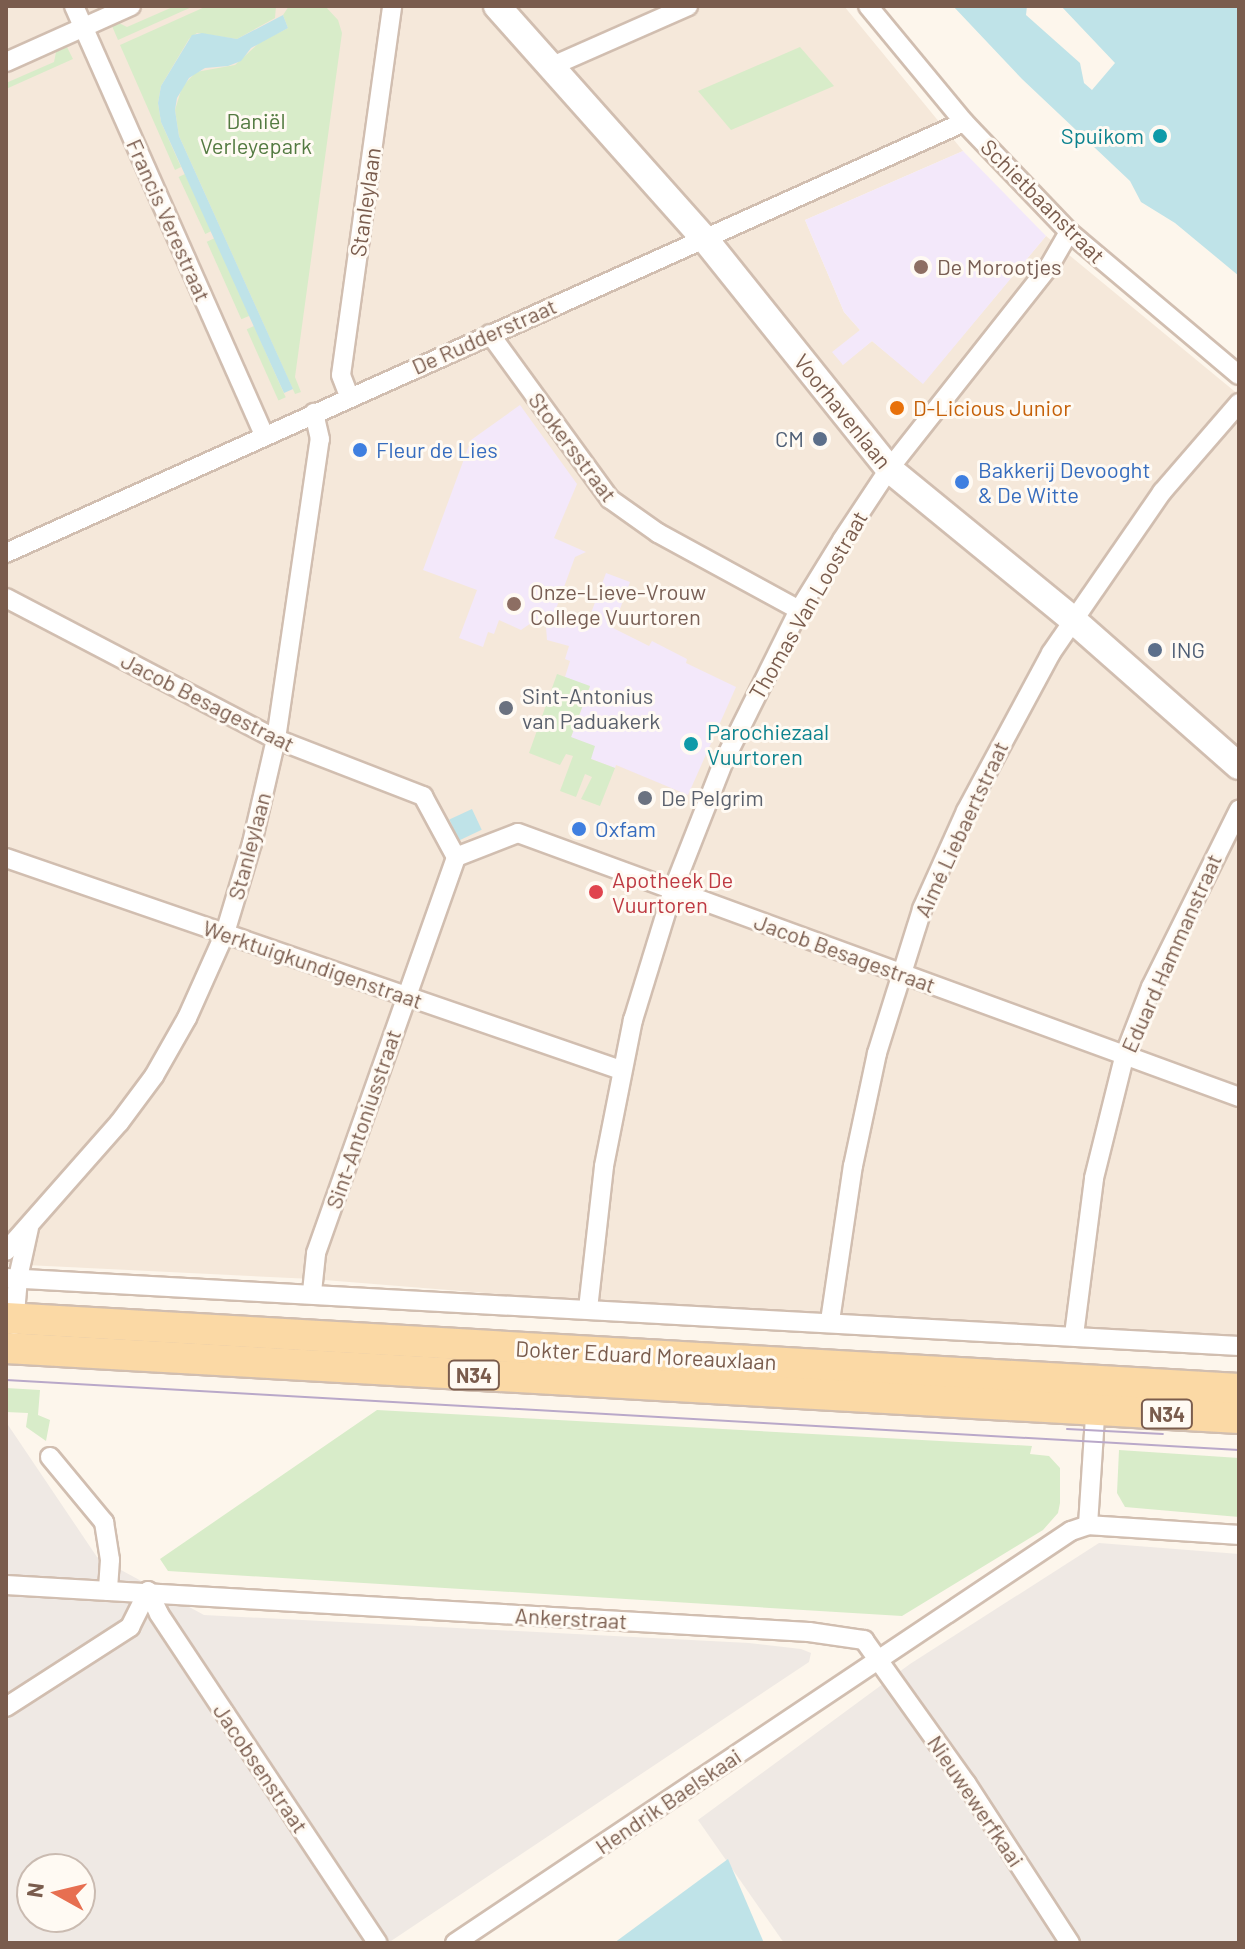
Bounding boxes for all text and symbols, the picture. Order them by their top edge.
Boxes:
park label: Daniël Verleyepark [200,107,312,158]
place label: Spuikom [1061,123,1144,149]
marker: Spuikom [1151,127,1169,145]
street label: Schietbaanstraat [975,133,1111,269]
street label: Francis Verestraat [121,135,217,305]
street label: Stanleylaan [344,146,386,258]
place label: De Morootjes [937,254,1062,280]
marker: De Morootjes [912,258,930,276]
street label: De Rudderstraat [408,292,560,380]
street label: Voorhavenlaan [789,348,897,474]
street label: Stokersstraat [523,387,623,507]
place label: D-Licious Junior [913,395,1071,421]
marker: D-Licious Junior [888,399,906,417]
place label: CM [775,426,804,452]
marker: CM [811,430,829,448]
place label: Fleur de Lies [376,437,498,463]
marker: Fleur de Lies [351,441,369,459]
place label: Bakkerij Devooght & De Witte [978,456,1150,508]
marker: Bakkerij Devooght & De Witte [953,473,971,491]
street label: Thomas Van Loostraat [743,506,873,704]
place label: Onze-Lieve-Vrouw College Vuurtoren [530,578,706,630]
marker: Onze-Lieve-Vrouw College Vuurtoren [505,595,523,613]
place label: ING [1171,637,1205,663]
marker: ING [1146,641,1164,659]
street label: Jacob Besagestraat [117,647,299,757]
place label: Sint-Antonius van Paduakerk [522,682,660,734]
marker: Sint-Antonius van Paduakerk [497,699,515,717]
place label: Parochiezaal Vuurtoren [707,718,829,770]
marker: Parochiezaal Vuurtoren [682,735,700,753]
street label: Aimé Liebaertstraat [909,737,1013,921]
place label: De Pelgrim [661,785,764,811]
street label: Stanleylaan [222,789,276,903]
marker: De Pelgrim [636,789,654,807]
place label: Oxfam [595,816,656,842]
marker: Oxfam [570,820,588,838]
street label: Eduard Hammanstraat [1115,850,1227,1056]
place label: Apotheek De Vuurtoren [612,866,733,918]
marker: Apotheek De Vuurtoren [587,883,605,901]
street label: Jacob Besagestraat [751,908,939,998]
street label: Werktuigkundigenstraat [200,914,426,1014]
street label: Sint-Antoniusstraat [320,1026,406,1212]
street label: Dokter Eduard Moreauxlaan [515,1335,777,1375]
road number: N34 [446,1359,502,1391]
road number: N34 [1139,1398,1195,1430]
street label: Ankerstraat [514,1602,628,1634]
street label: Jacobsenstraat [208,1698,314,1838]
street label: Nieuwewerfkaai [922,1730,1030,1872]
street label: Hendrik Baelskaai [590,1743,746,1859]
north arrow [16,1853,96,1933]
text: N [20,1881,48,1899]

